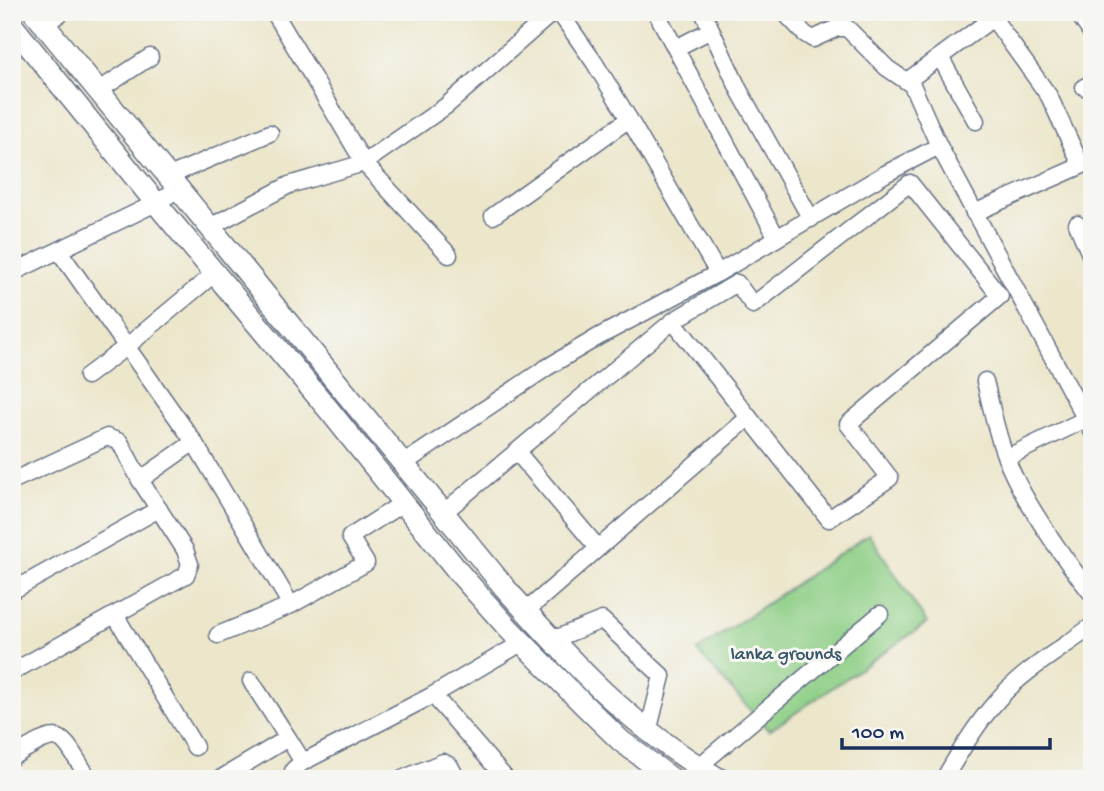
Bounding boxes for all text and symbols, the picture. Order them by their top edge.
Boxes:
park label: lanka grounds [731,644,842,667]
scale bar [842,707,1050,751]
text: 100 m [851,722,904,747]

